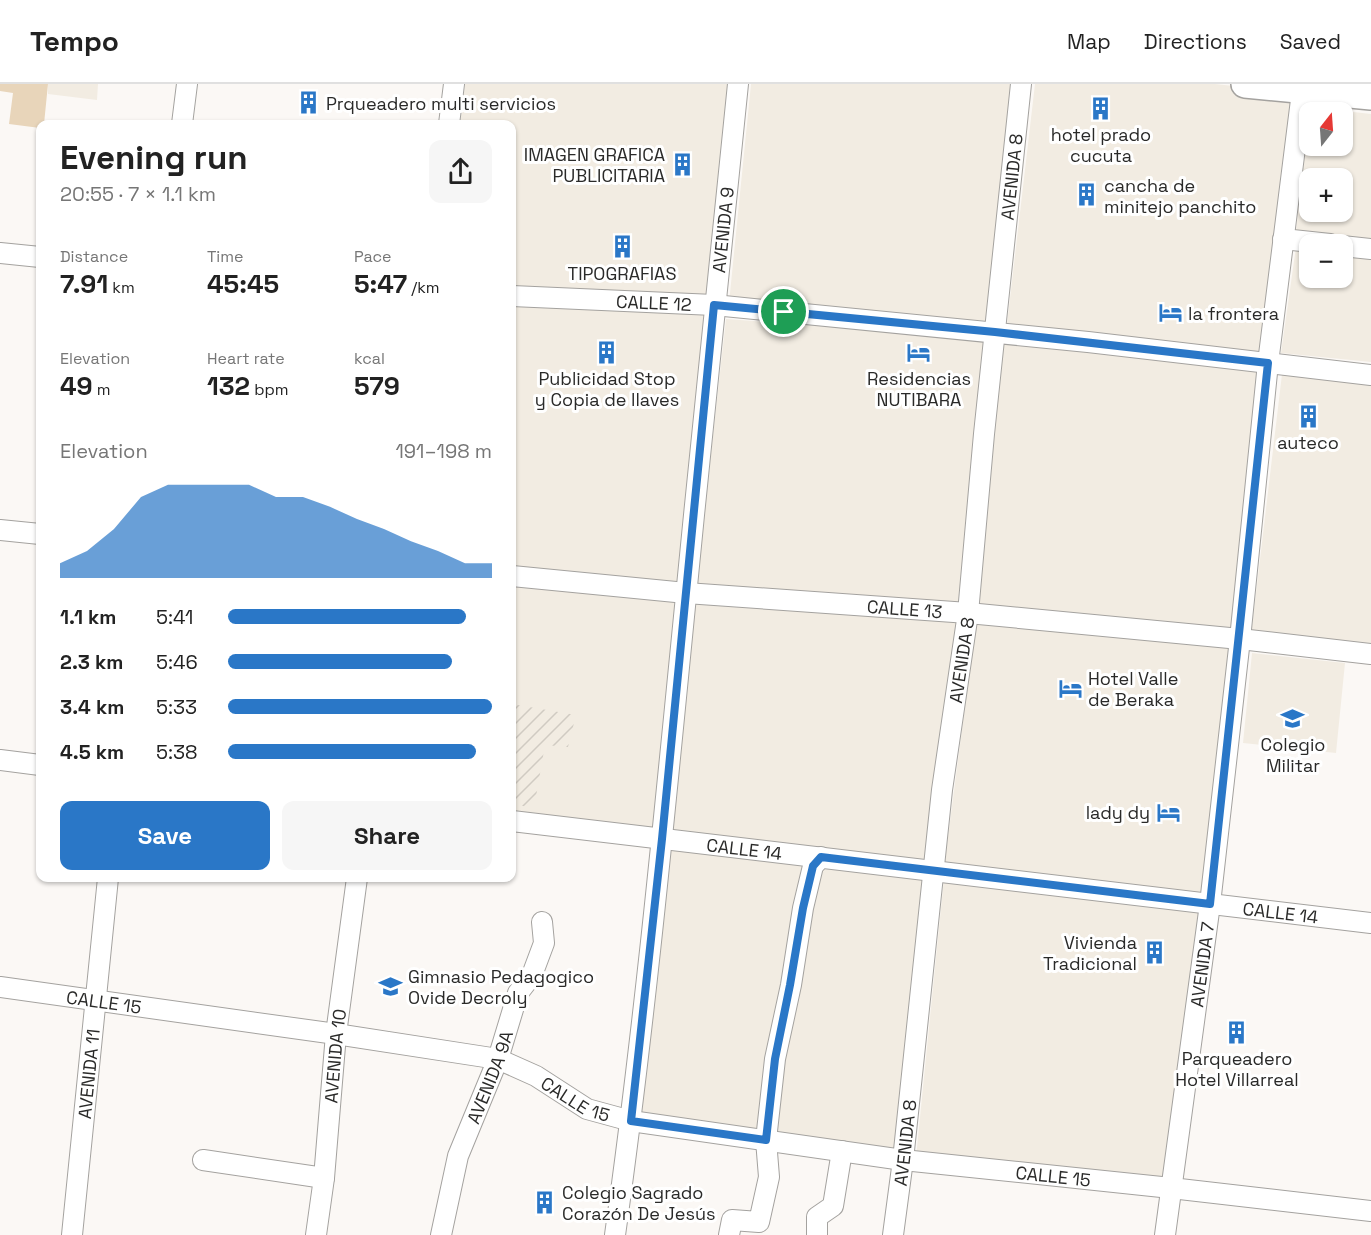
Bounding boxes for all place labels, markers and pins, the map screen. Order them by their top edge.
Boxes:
building icon: Prqueadero multi servicios [295,90,321,116]
place label: Prqueadero multi servicios [326,92,556,115]
building icon: hotel prado cucuta [1088,95,1114,121]
place label: hotel prado cucuta [1051,123,1151,167]
place label: IMAGEN GRAFICA PUBLICITARIA [524,143,665,187]
building icon: IMAGEN GRAFICA PUBLICITARIA [670,151,696,177]
place label: cancha de minitejo panchito [1104,174,1256,218]
building icon: cancha de minitejo panchito [1073,182,1099,208]
building icon: TIPOGRAFIAS [609,234,635,260]
place label: TIPOGRAFIAS [568,262,676,285]
pin [758,286,809,337]
hotel icon: la frontera [1157,300,1183,326]
place label: la frontera [1188,302,1279,325]
building icon: Publicidad Stop y Copia de llaves [594,339,620,365]
hotel icon: Residencias NUTIBARA [906,339,932,365]
place label: Publicidad Stop y Copia de llaves [535,367,679,411]
place label: Residencias NUTIBARA [867,367,971,411]
building icon: auteco [1295,403,1321,429]
place label: auteco [1277,431,1339,454]
place label: Hotel Valle de Beraka [1088,667,1178,711]
hotel icon: Hotel Valle de Beraka [1057,675,1083,701]
school or university icon: Colegio Militar [1280,705,1306,731]
place label: Colegio Militar [1261,733,1325,777]
hotel icon: lady dy [1155,799,1181,825]
place label: lady dy [1086,801,1150,824]
place label: Vivienda Tradicional [1043,931,1137,975]
building icon: Vivienda Tradicional [1142,939,1168,965]
place label: Gimnasio Pedagogico Ovide Decroly [408,965,594,1009]
school or university icon: Gimnasio Pedagogico Ovide Decroly [377,973,403,999]
building icon: Parqueadero Hotel Villarreal [1224,1019,1250,1045]
place label: Parqueadero Hotel Villarreal [1175,1047,1299,1091]
place label: Colegio Sagrado Corazón De Jesús [562,1181,715,1225]
building icon: Colegio Sagrado Corazón De Jesús [531,1189,557,1215]

